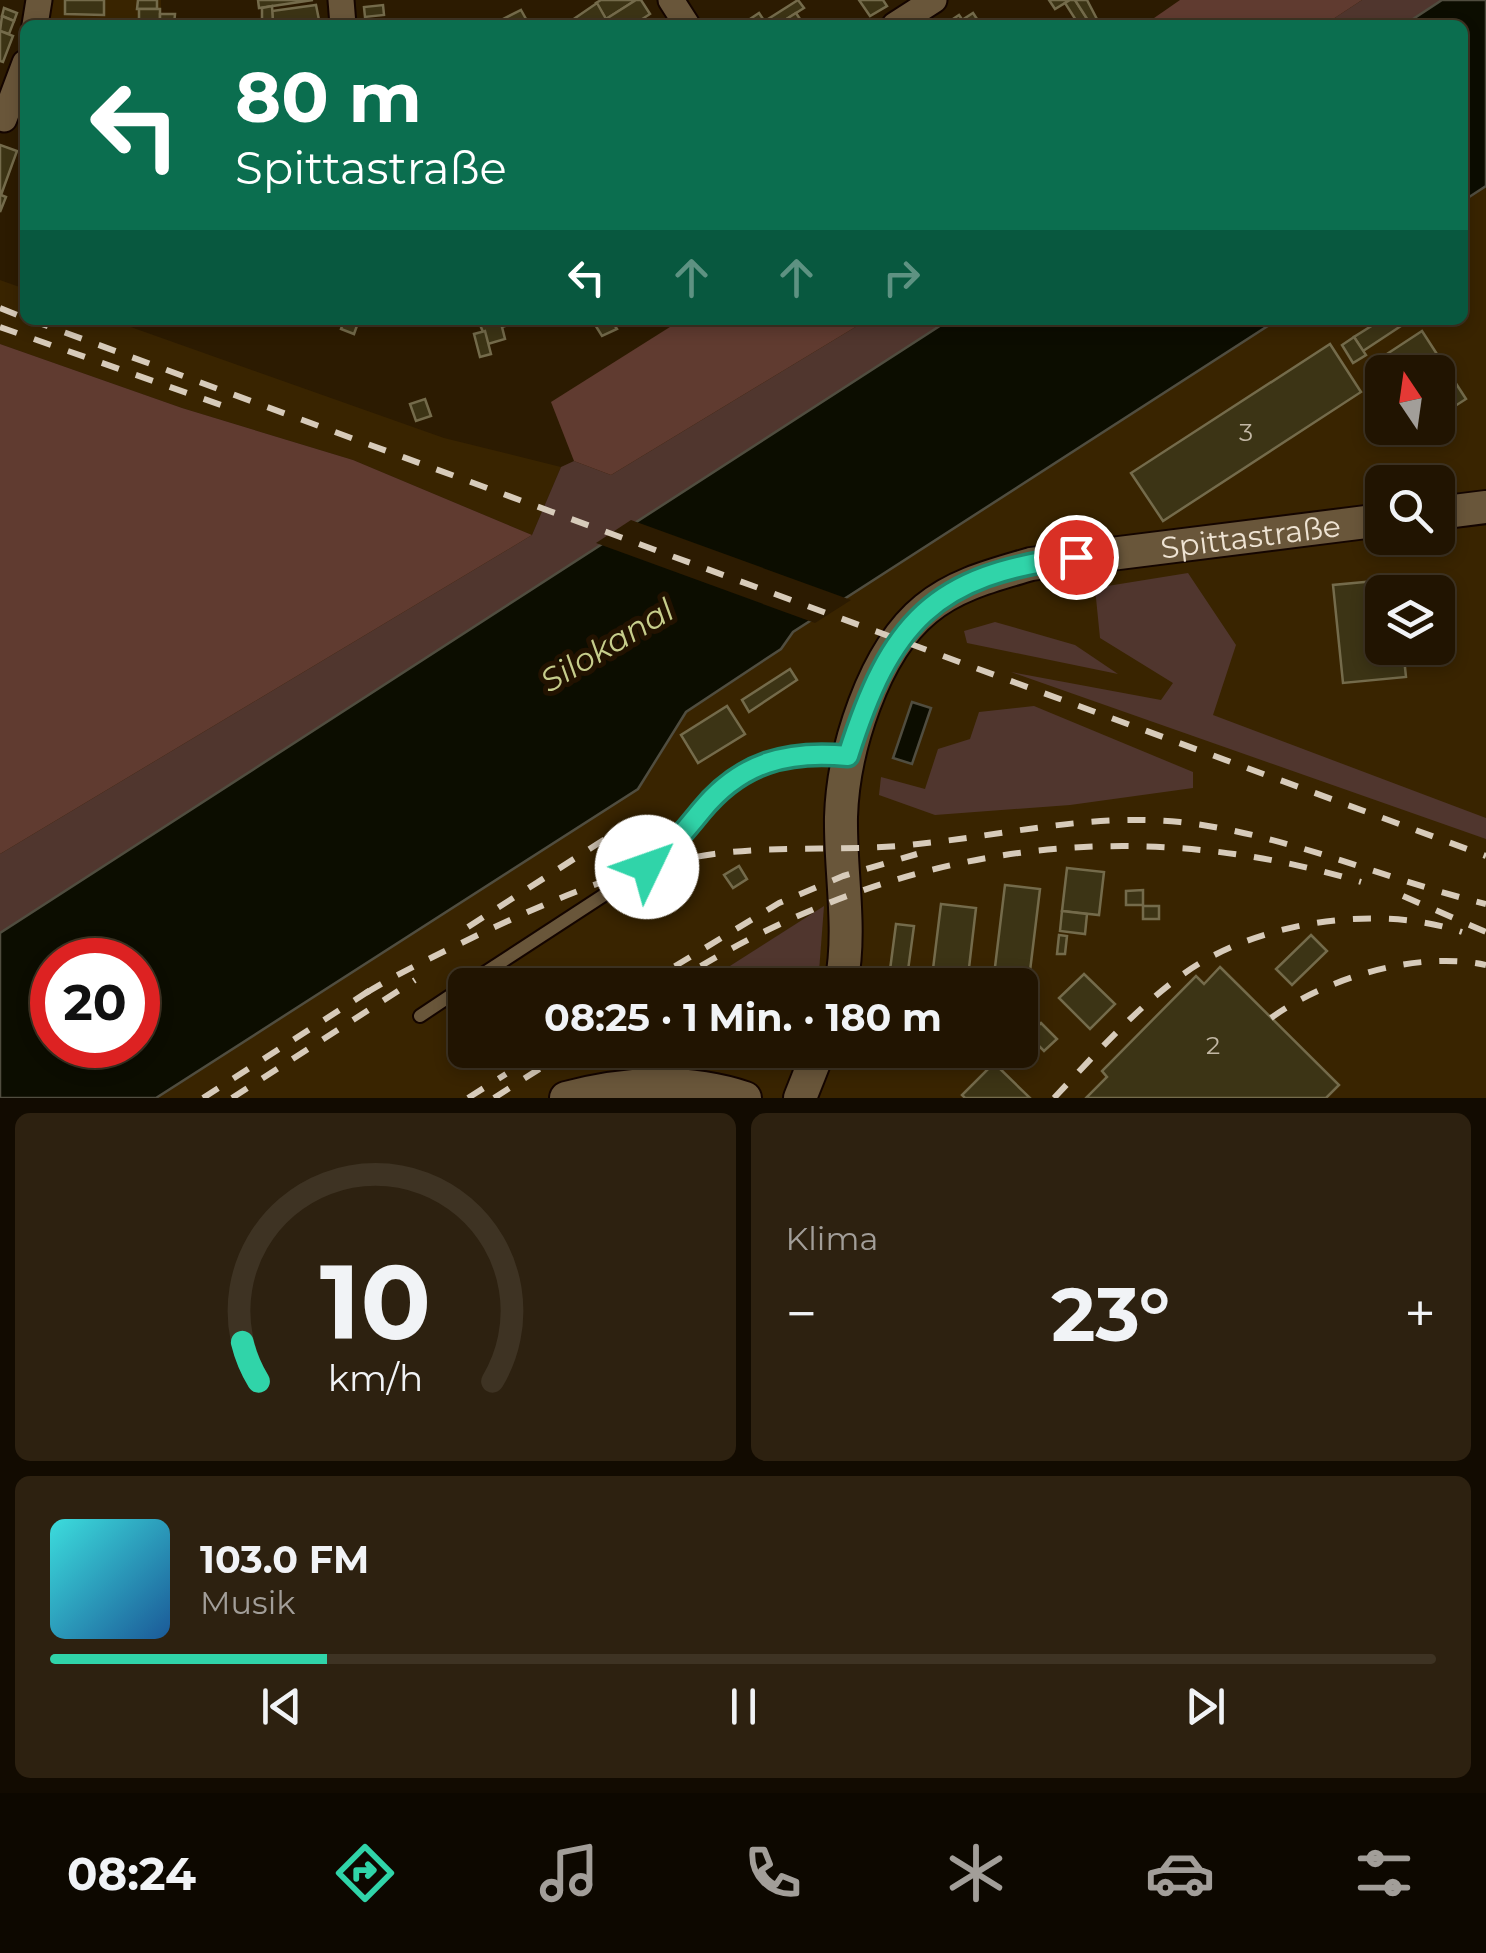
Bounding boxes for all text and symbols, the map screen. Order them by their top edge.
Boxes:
text: 80 m [235,54,422,140]
icon: left [70,60,200,190]
text: Spittastraße [235,140,507,195]
icon: left [559,250,614,305]
icon: ahead [664,250,719,305]
icon: ahead [769,250,824,305]
icon: right [874,250,929,305]
north arrow [1365,355,1455,445]
map controls [1365,355,1455,665]
house number: 3 [1239,417,1253,447]
button: search [1365,465,1455,555]
street label: Spittastraße [1158,507,1343,566]
pin [1034,515,1119,600]
icon: arrive [1049,530,1104,585]
button: layers [1365,575,1455,665]
water label: Silokanal [533,590,681,700]
position arrow [595,815,699,919]
speed limit sign: 20 [30,938,160,1068]
text: 08:25 · 1 Min. · 180 m [544,994,942,1041]
house number: 2 [1206,1030,1220,1060]
text: Klima [786,1219,878,1258]
text: 10 [320,1238,431,1365]
text: 23° [1051,1268,1170,1360]
text: − [786,1280,817,1347]
text: + [1404,1280,1436,1347]
text: km/h [328,1356,423,1400]
text: 103.0 FM [200,1536,369,1583]
text: Musik [200,1583,295,1622]
icon: previous [254,1679,309,1734]
icon: pause [716,1679,771,1734]
icon: next [1178,1679,1233,1734]
icon: directions [330,1838,400,1908]
icon: music [534,1838,604,1908]
icon: phone [738,1838,808,1908]
icon: climate [941,1838,1011,1908]
icon: car [1145,1838,1215,1908]
icon: filters [1349,1838,1419,1908]
text: 08:24 [67,1846,196,1901]

